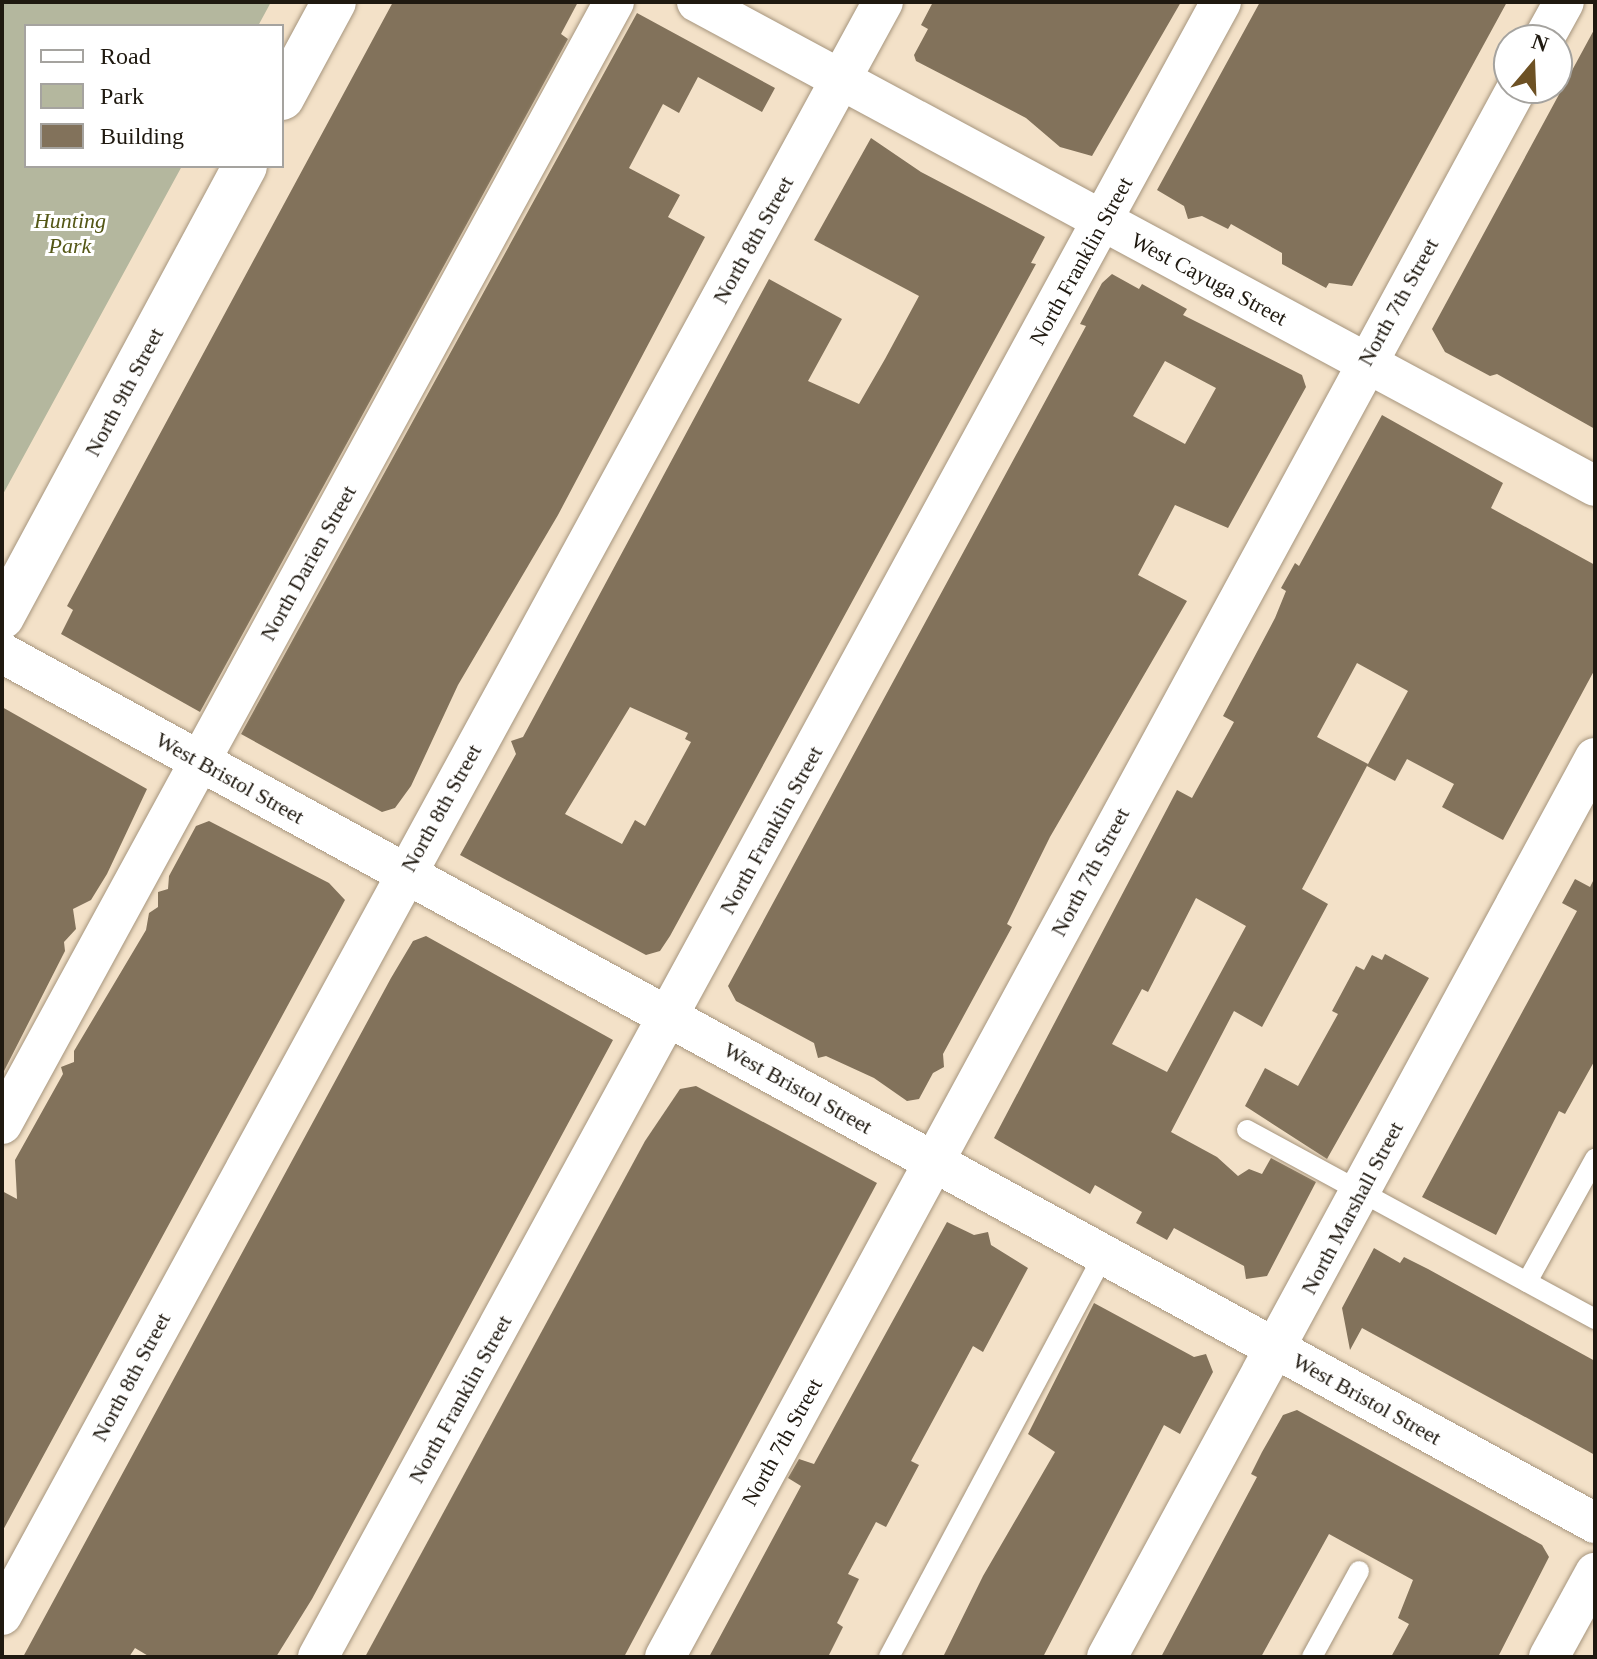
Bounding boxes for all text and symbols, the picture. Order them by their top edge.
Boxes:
legend [24,24,284,168]
north arrow [1493,24,1573,104]
text: N [1529,28,1552,57]
text: Road [100,43,151,69]
text: Park [100,83,144,109]
text: Building [100,123,184,149]
street label: North 8th Street [707,172,799,308]
street label: North Franklin Street [1024,172,1138,350]
park label: Hunting Park [34,207,106,258]
street label: West Cayuga Street [1126,227,1292,331]
street label: North 7th Street [1352,234,1444,370]
street label: North 9th Street [79,323,169,461]
street label: North Darien Street [254,481,362,645]
street label: West Bristol Street [151,726,309,830]
street label: North 8th Street [395,740,487,876]
street label: North Franklin Street [714,741,828,919]
street label: North 7th Street [1045,803,1135,941]
street label: West Bristol Street [719,1036,877,1140]
street label: North Marshall Street [1295,1117,1409,1299]
street label: North 8th Street [86,1308,176,1446]
street label: North Franklin Street [403,1310,517,1488]
street label: West Bristol Street [1288,1347,1446,1451]
street label: North 7th Street [736,1374,828,1510]

